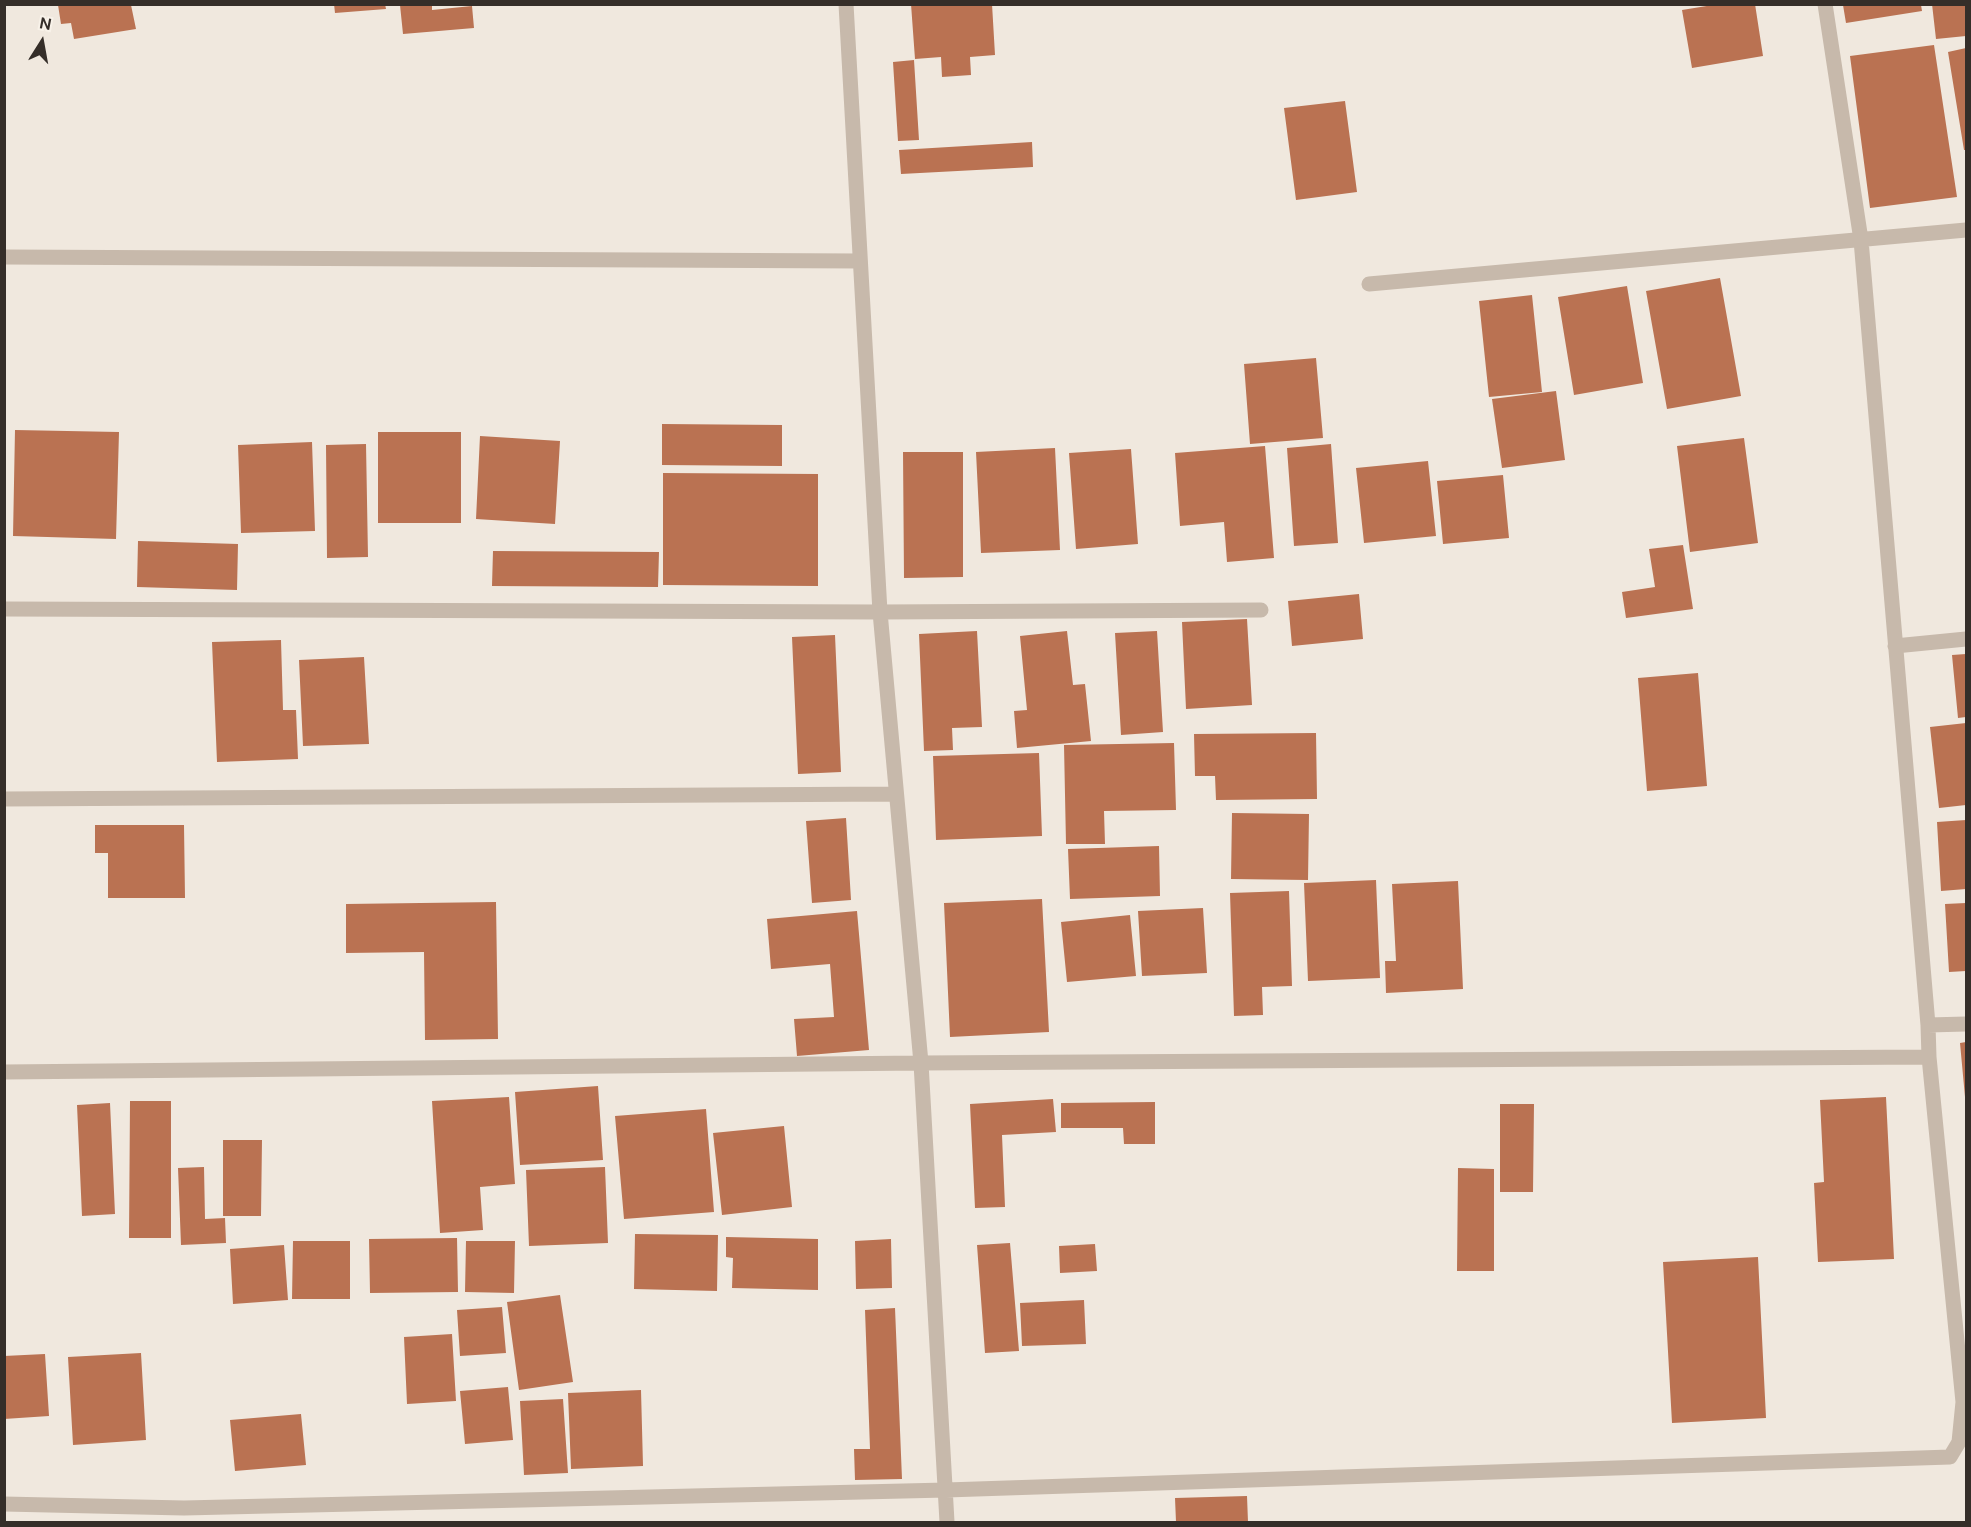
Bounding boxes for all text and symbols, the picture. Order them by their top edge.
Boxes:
north arrow [12,12,72,72]
text: N [38,12,53,35]

